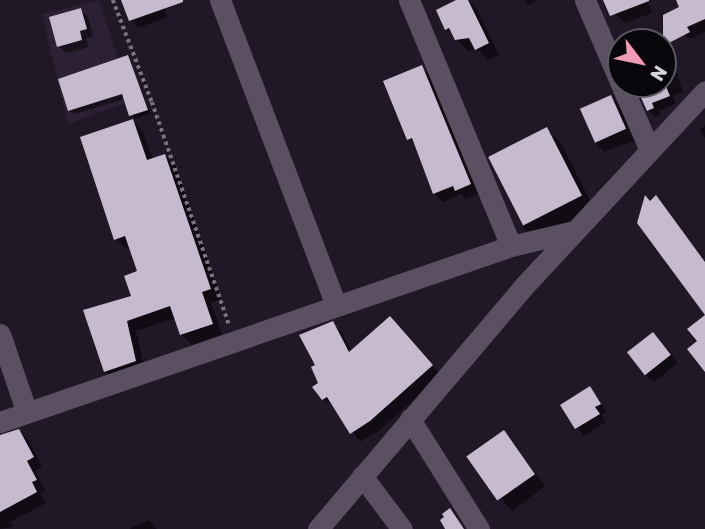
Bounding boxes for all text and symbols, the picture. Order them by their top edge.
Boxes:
north arrow [607,28,677,98]
text: N [645,61,672,85]

